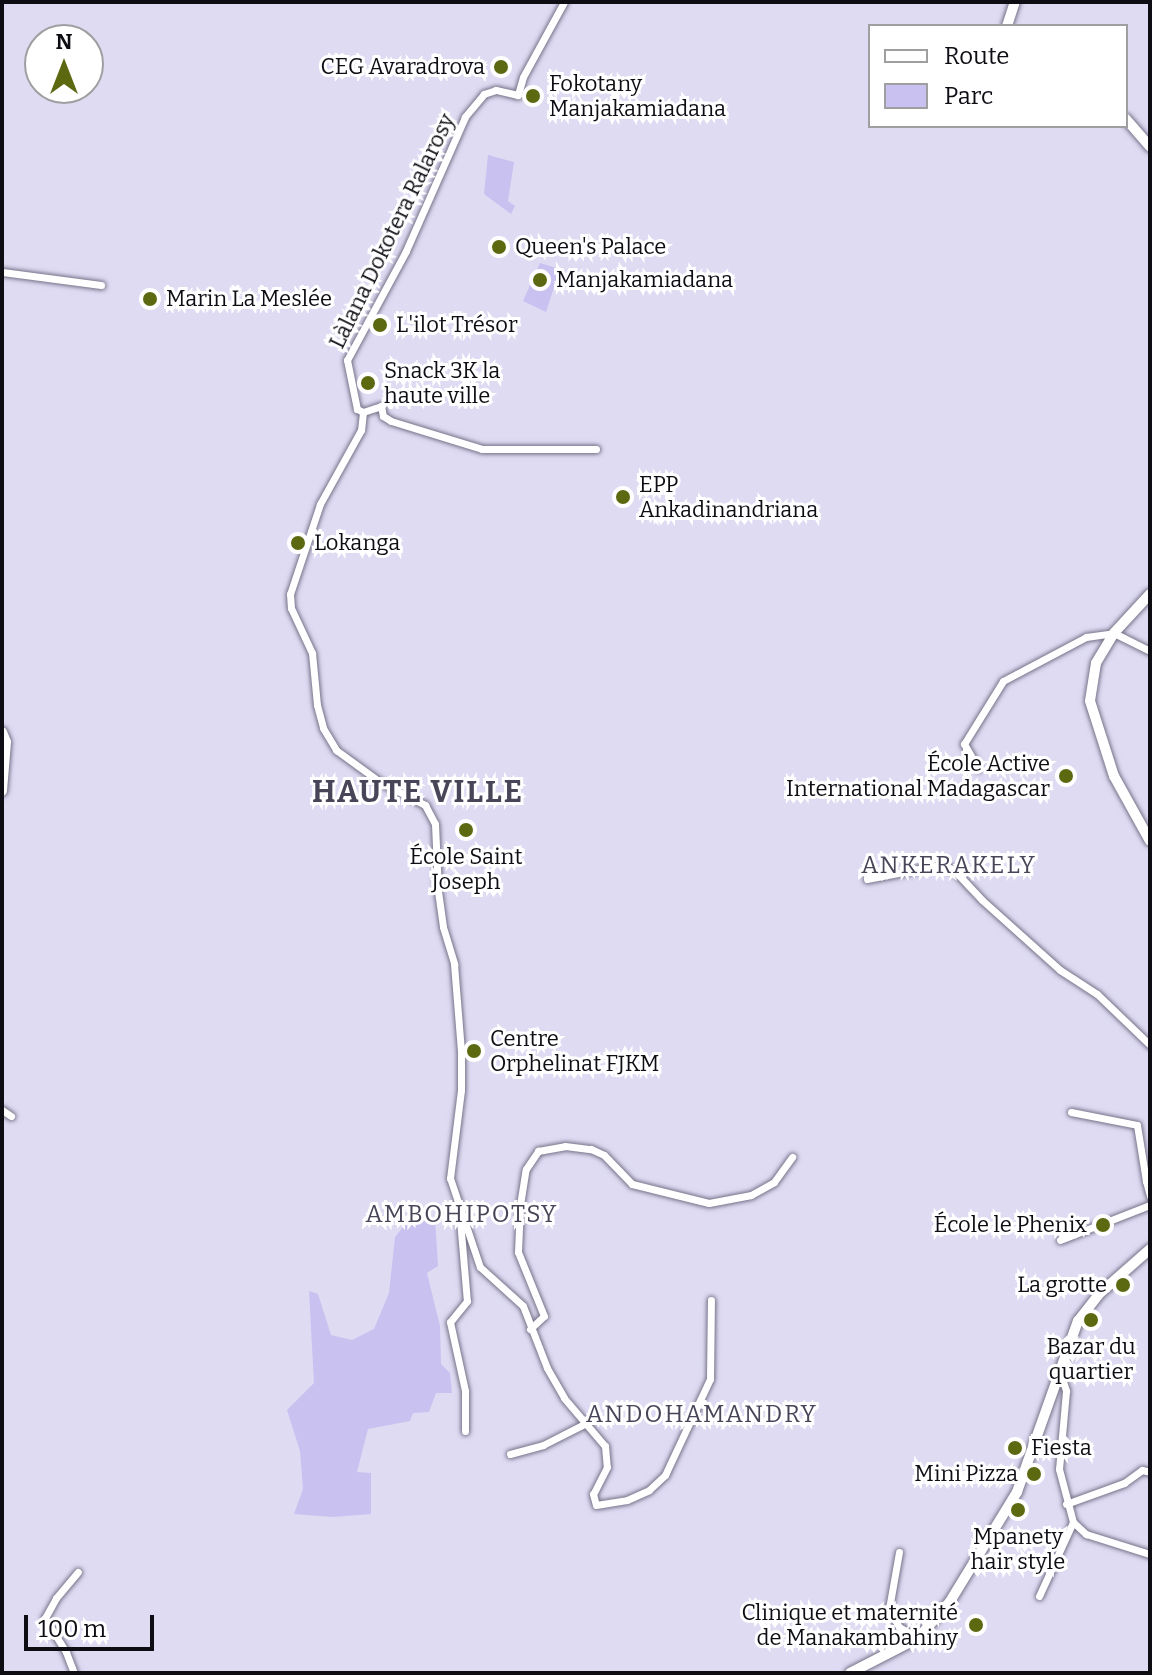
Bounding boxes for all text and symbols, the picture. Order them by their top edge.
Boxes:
north arrow [24,24,104,104]
legend [868,24,1128,128]
text: N [56,28,72,55]
text: Route [944,42,1009,70]
place label: CEG Avaradrova [321,54,485,80]
marker: CEG Avaradrova [492,58,510,76]
place label: Fokotany Manjakamiadana [549,70,726,122]
text: Parc [944,82,993,110]
marker: Fokotany Manjakamiadana [524,87,542,105]
street label: Làlana Dokotera Ralarosy [324,109,460,353]
place label: Queen's Palace [515,234,666,260]
marker: Queen's Palace [490,238,508,256]
place label: Manjakamiadana [556,267,733,293]
marker: Manjakamiadana [531,271,549,289]
place label: Marin La Meslée [166,286,332,312]
marker: Marin La Meslée [141,290,159,308]
place label: L'ilot Trésor [396,312,518,338]
marker: L'ilot Trésor [371,316,389,334]
place label: Snack 3K la haute ville [384,357,500,408]
marker: Snack 3K la haute ville [359,374,377,392]
place label: EPP Ankadinandriana [639,471,818,522]
marker: EPP Ankadinandriana [614,488,632,506]
place label: Lokanga [314,530,400,556]
marker: Lokanga [289,534,307,552]
place label: École Active International Madagascar [786,750,1050,802]
marker: École Active International Madagascar [1057,767,1075,785]
district label: HAUTE VILLE [312,774,524,810]
marker: École Saint Joseph [457,821,475,839]
place label: École Saint Joseph [410,843,522,894]
district label: ANKERAKELY [861,852,1037,880]
place label: Centre Orphelinat FJKM [490,1025,659,1076]
marker: Centre Orphelinat FJKM [465,1042,483,1060]
district label: AMBOHIPOTSY [366,1201,558,1229]
place label: École le Phenix [934,1212,1087,1238]
marker: École le Phenix [1094,1216,1112,1234]
place label: La grotte [1017,1272,1107,1298]
marker: La grotte [1114,1276,1132,1294]
marker: Bazar du quartier [1082,1311,1100,1329]
place label: Bazar du quartier [1046,1333,1136,1384]
district label: ANDOHAMANDRY [586,1401,818,1429]
place label: Fiesta [1031,1435,1092,1461]
marker: Fiesta [1006,1439,1024,1457]
place label: Mini Pizza [914,1461,1018,1487]
marker: Mini Pizza [1025,1465,1043,1483]
marker: Mpanety hair style [1009,1501,1027,1519]
place label: Mpanety hair style [971,1523,1065,1574]
scale bar [28,1599,158,1649]
place label: Clinique et maternité de Manakambahiny [742,1599,958,1650]
marker: Clinique et maternité de Manakambahiny [965,1614,987,1636]
text: 100 m [38,1615,106,1643]

